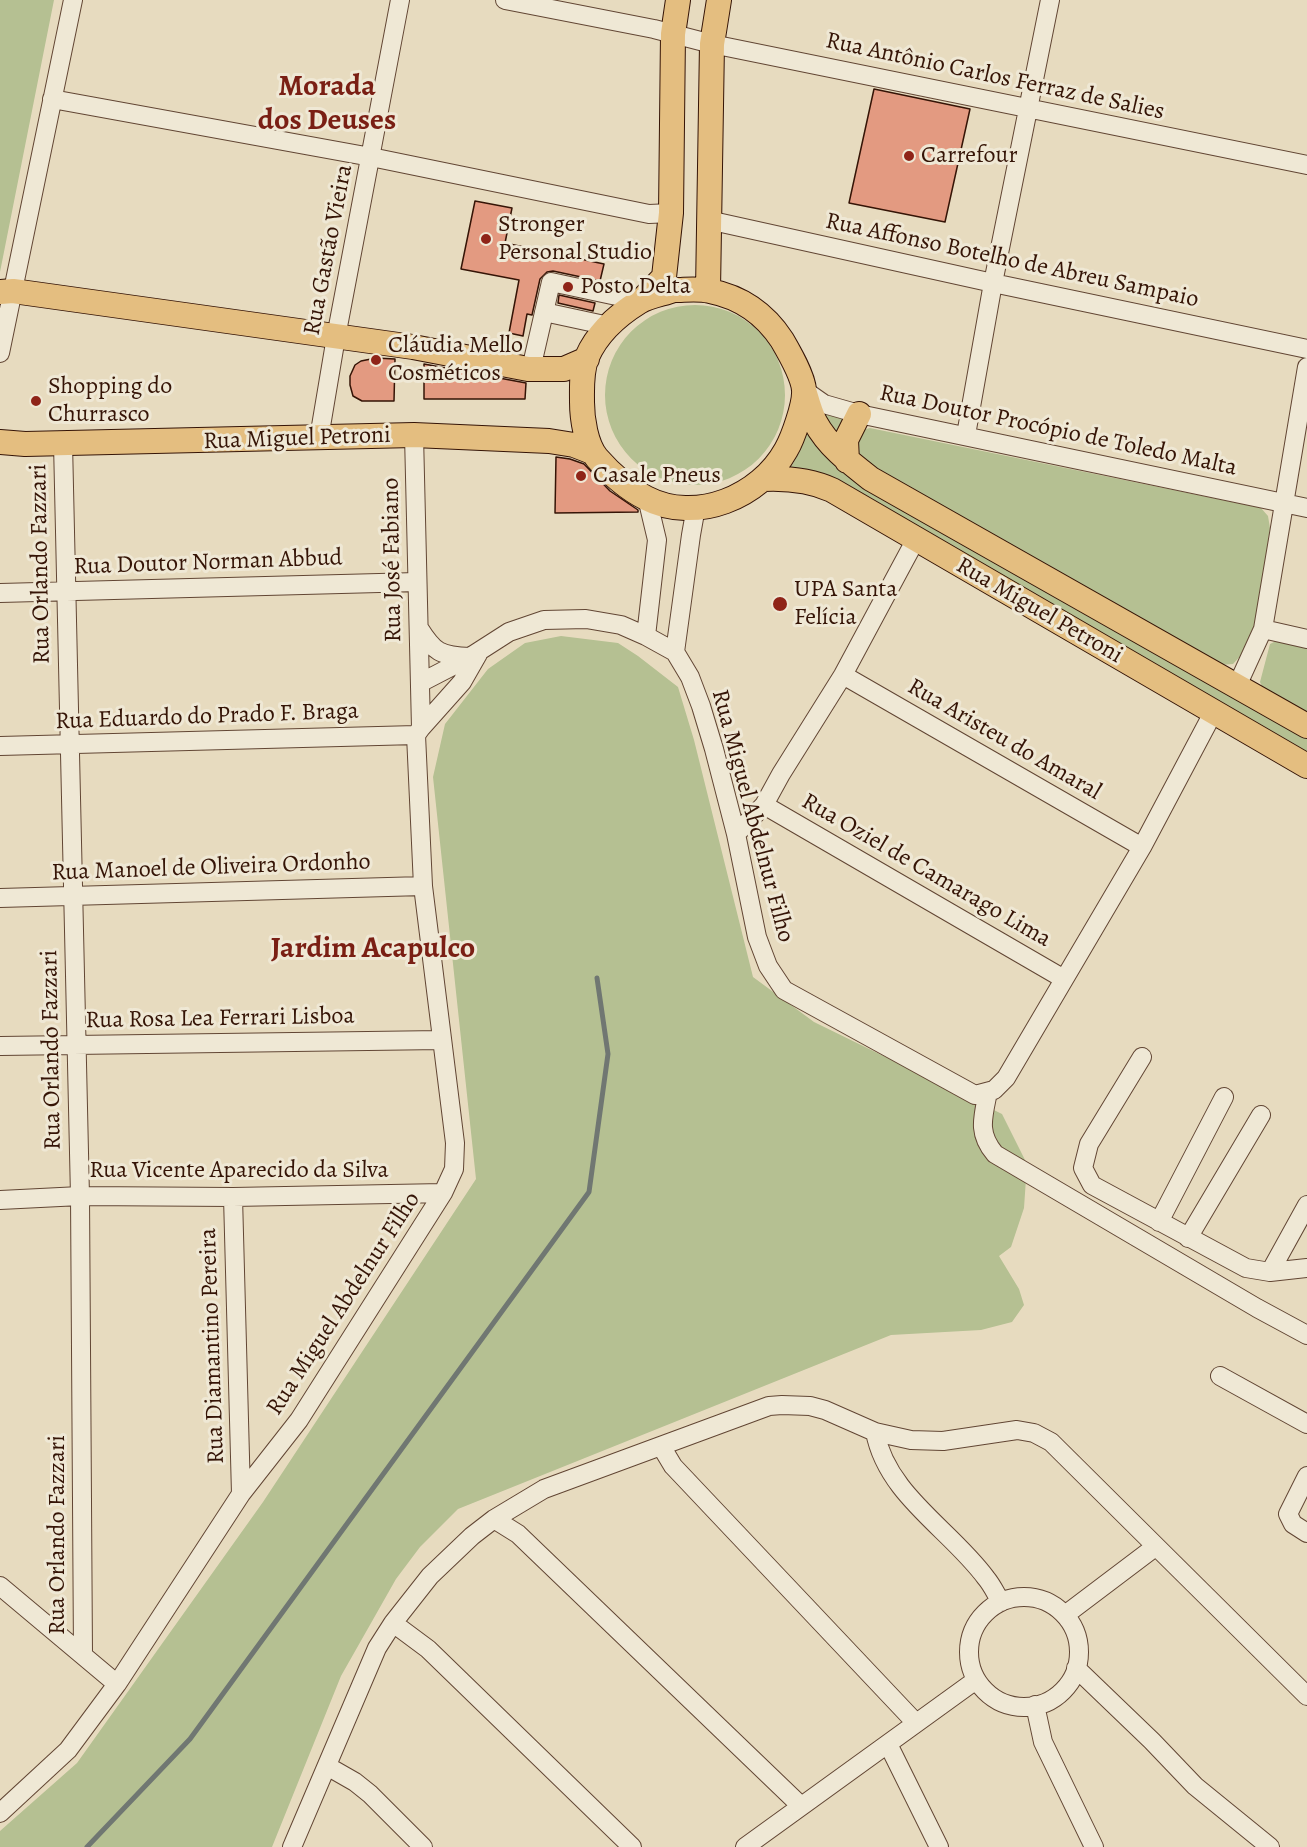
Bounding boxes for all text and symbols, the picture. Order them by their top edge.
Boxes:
street label: Rua Antônio Carlos Ferraz de Salies [823,27,1167,127]
district label: Morada dos Deuses [258,70,396,140]
place label: Carrefour [921,142,1018,170]
marker: Carrefour [902,149,916,163]
street label: Rua Gastão Vieira [298,162,360,338]
street label: Rua Affonso Botelho de Abreu Sampaio [823,207,1201,315]
place label: Stronger Personal Studio [498,211,652,267]
marker: Stronger Personal Studio [479,232,493,246]
place label: Posto Delta [580,273,691,301]
marker: Posto Delta [561,280,575,294]
place label: Cláudia Mello Cosméticos [388,332,523,388]
marker: Cláudia Mello Cosméticos [369,353,383,367]
place label: Shopping do Churrasco [48,373,172,429]
street label: Rua Doutor Procópio de Toledo Malta [877,379,1239,483]
marker: Shopping do Churrasco [29,394,43,408]
street label: Rua Miguel Petroni [203,421,391,457]
place label: Casale Pneus [593,462,721,490]
street label: Rua Orlando Fazzari [25,464,57,664]
marker: Casale Pneus [574,469,588,483]
street label: Rua José Fabiano [377,477,409,643]
street label: Rua Doutor Norman Abbud [73,544,343,582]
street label: Rua Miguel Petroni [951,552,1127,670]
place label: UPA Santa Felícia [794,576,897,632]
marker: UPA Santa Felícia [771,595,789,613]
street label: Rua Aristeu do Amaral [902,673,1106,807]
street label: Rua Miguel Abdelnur Filho [704,686,800,946]
street label: Rua Eduardo do Prado F. Braga [55,697,359,737]
street label: Rua Oziel de Camarago Lima [796,788,1056,954]
street label: Rua Manoel de Oliveira Ordonho [51,848,371,888]
district label: Jardim Acapulco [271,932,475,968]
street label: Rua Orlando Fazzari [36,950,68,1150]
street label: Rua Rosa Lea Ferrari Lisboa [85,1002,355,1036]
street label: Rua Vicente Aparecido da Silva [89,1157,389,1185]
street label: Rua Miguel Abdelnur Filho [261,1187,427,1421]
street label: Rua Diamantino Pereira [194,1228,232,1464]
street label: Rua Orlando Fazzari [44,1435,72,1635]

